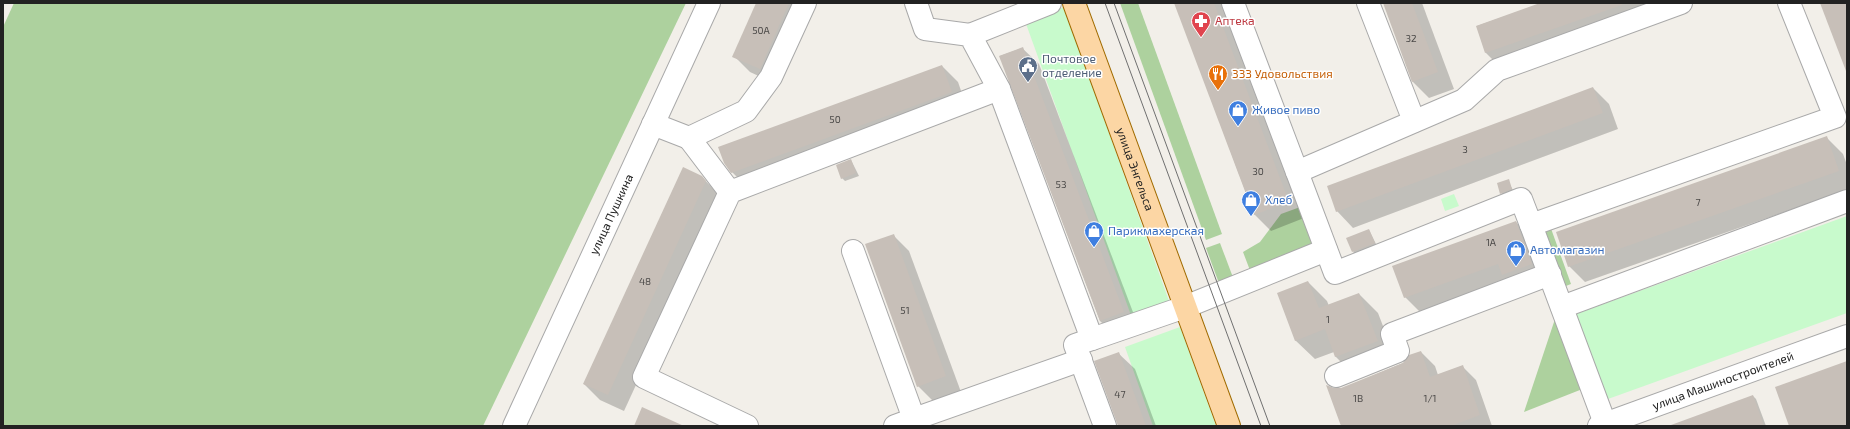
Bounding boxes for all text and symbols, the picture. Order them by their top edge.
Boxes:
pharmacy icon: Аптека [1190,10,1212,38]
place label: Аптека [1215,13,1255,27]
house number: 50А [752,24,771,36]
house number: 32 [1405,32,1417,44]
place label: Почтовое отделение [1042,51,1102,79]
public building icon: Почтовое отделение [1017,55,1039,83]
restaurant icon: 333 Удовольствия [1207,63,1229,91]
place label: 333 Удовольствия [1232,66,1333,80]
shop icon: Живое пиво [1227,99,1249,127]
place label: Живое пиво [1252,102,1320,116]
house number: 50 [829,113,841,125]
street label: улица Энгельса [1113,125,1157,212]
house number: 3 [1462,143,1468,155]
house number: 30 [1252,165,1264,177]
street label: улица Пушкина [586,171,635,257]
house number: 53 [1056,178,1066,190]
shop icon: Хлеб [1240,189,1262,217]
place label: Хлеб [1265,192,1293,206]
house number: 7 [1695,196,1701,208]
shop icon: Парикмахерская [1083,220,1105,248]
place label: Парикмахерская [1108,223,1204,237]
house number: 1А [1486,236,1497,248]
shop icon: Автомагазин [1505,239,1527,267]
place label: Автомагазин [1530,242,1604,256]
house number: 48 [639,275,651,287]
house number: 51 [900,304,910,316]
house number: 1 [1326,313,1330,325]
street label: улица Машиностроителей [1650,348,1795,413]
house number: 47 [1114,388,1126,400]
house number: 1В [1353,392,1363,404]
house number: 1/1 [1423,392,1437,404]

